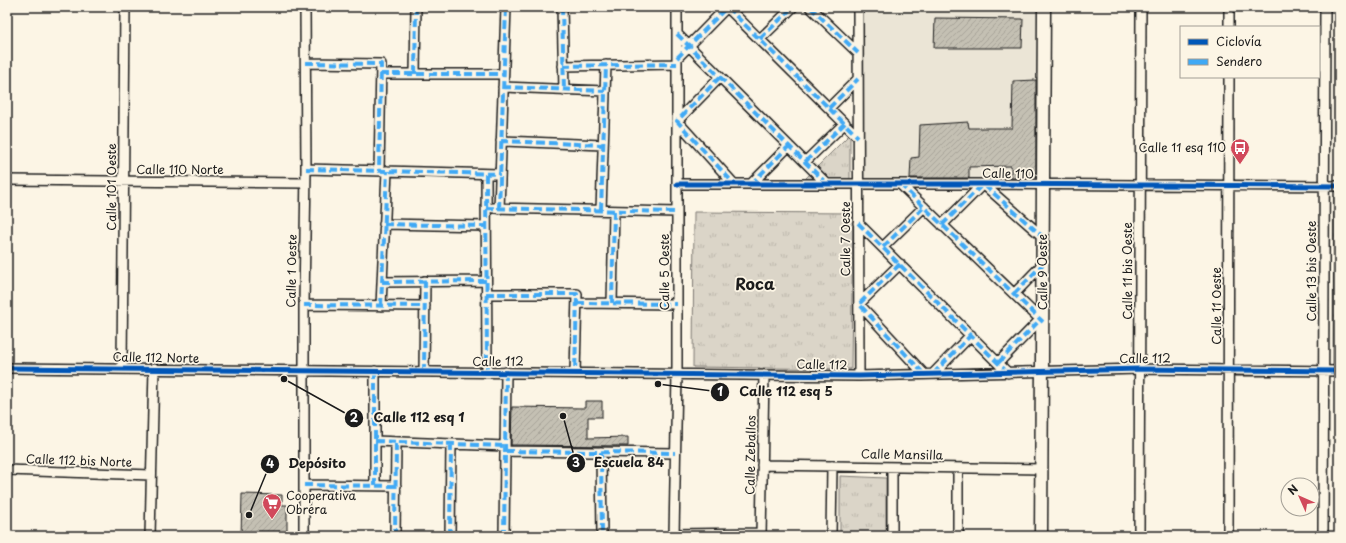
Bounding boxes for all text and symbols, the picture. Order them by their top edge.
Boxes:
legend [1180,26,1320,78]
text: Ciclovía [1216,32,1262,50]
text: Sendero [1216,52,1263,70]
bus stop icon: Calle 11 esq 110 [1229,137,1251,165]
place label: Calle 11 esq 110 [1139,138,1226,156]
street label: Calle 101 Oeste [102,143,120,231]
street label: Calle 110 Norte [136,160,224,178]
street label: Calle 110 [982,164,1034,182]
street label: Calle 7 Oeste [836,202,854,276]
street label: Calle 13 bis Oeste [1302,221,1320,321]
street label: Calle 11 bis Oeste [1118,222,1136,320]
street label: Calle 1 Oeste [281,234,301,308]
street label: Calle 5 Oeste [655,234,673,310]
street label: Calle 9 Oeste [1033,234,1051,310]
street label: Calle 11 Oeste [1207,267,1225,345]
district label: Roca [735,271,775,295]
street label: Calle 112 Norte [112,347,200,367]
street label: Calle 112 [1119,349,1171,367]
street label: Calle 112 [472,352,524,370]
street label: Calle 112 [796,355,848,373]
callout: Calle 112 esq 5 [710,379,842,404]
text: Calle 112 esq 5 [739,381,833,400]
text: 1 [717,382,723,400]
callout: Calle 112 esq 1 [344,405,474,430]
text: Calle 112 esq 1 [373,407,465,426]
text: 2 [350,408,359,426]
street label: Calle Zeballos [740,414,760,495]
street label: Calle Mansilla [861,444,944,464]
street label: Calle 112 bis Norte [26,449,133,471]
callout: Escuela 84 [566,450,672,475]
callout: Depósito [260,451,353,476]
text: Escuela 84 [594,452,664,471]
text: Depósito [288,453,346,472]
text: 3 [572,453,580,471]
text: 4 [266,454,274,472]
north arrow [1280,477,1320,517]
text: N [1283,480,1302,499]
place label: Cooperativa Obrera [286,486,356,518]
supermarket icon: Cooperativa Obrera [261,492,283,520]

